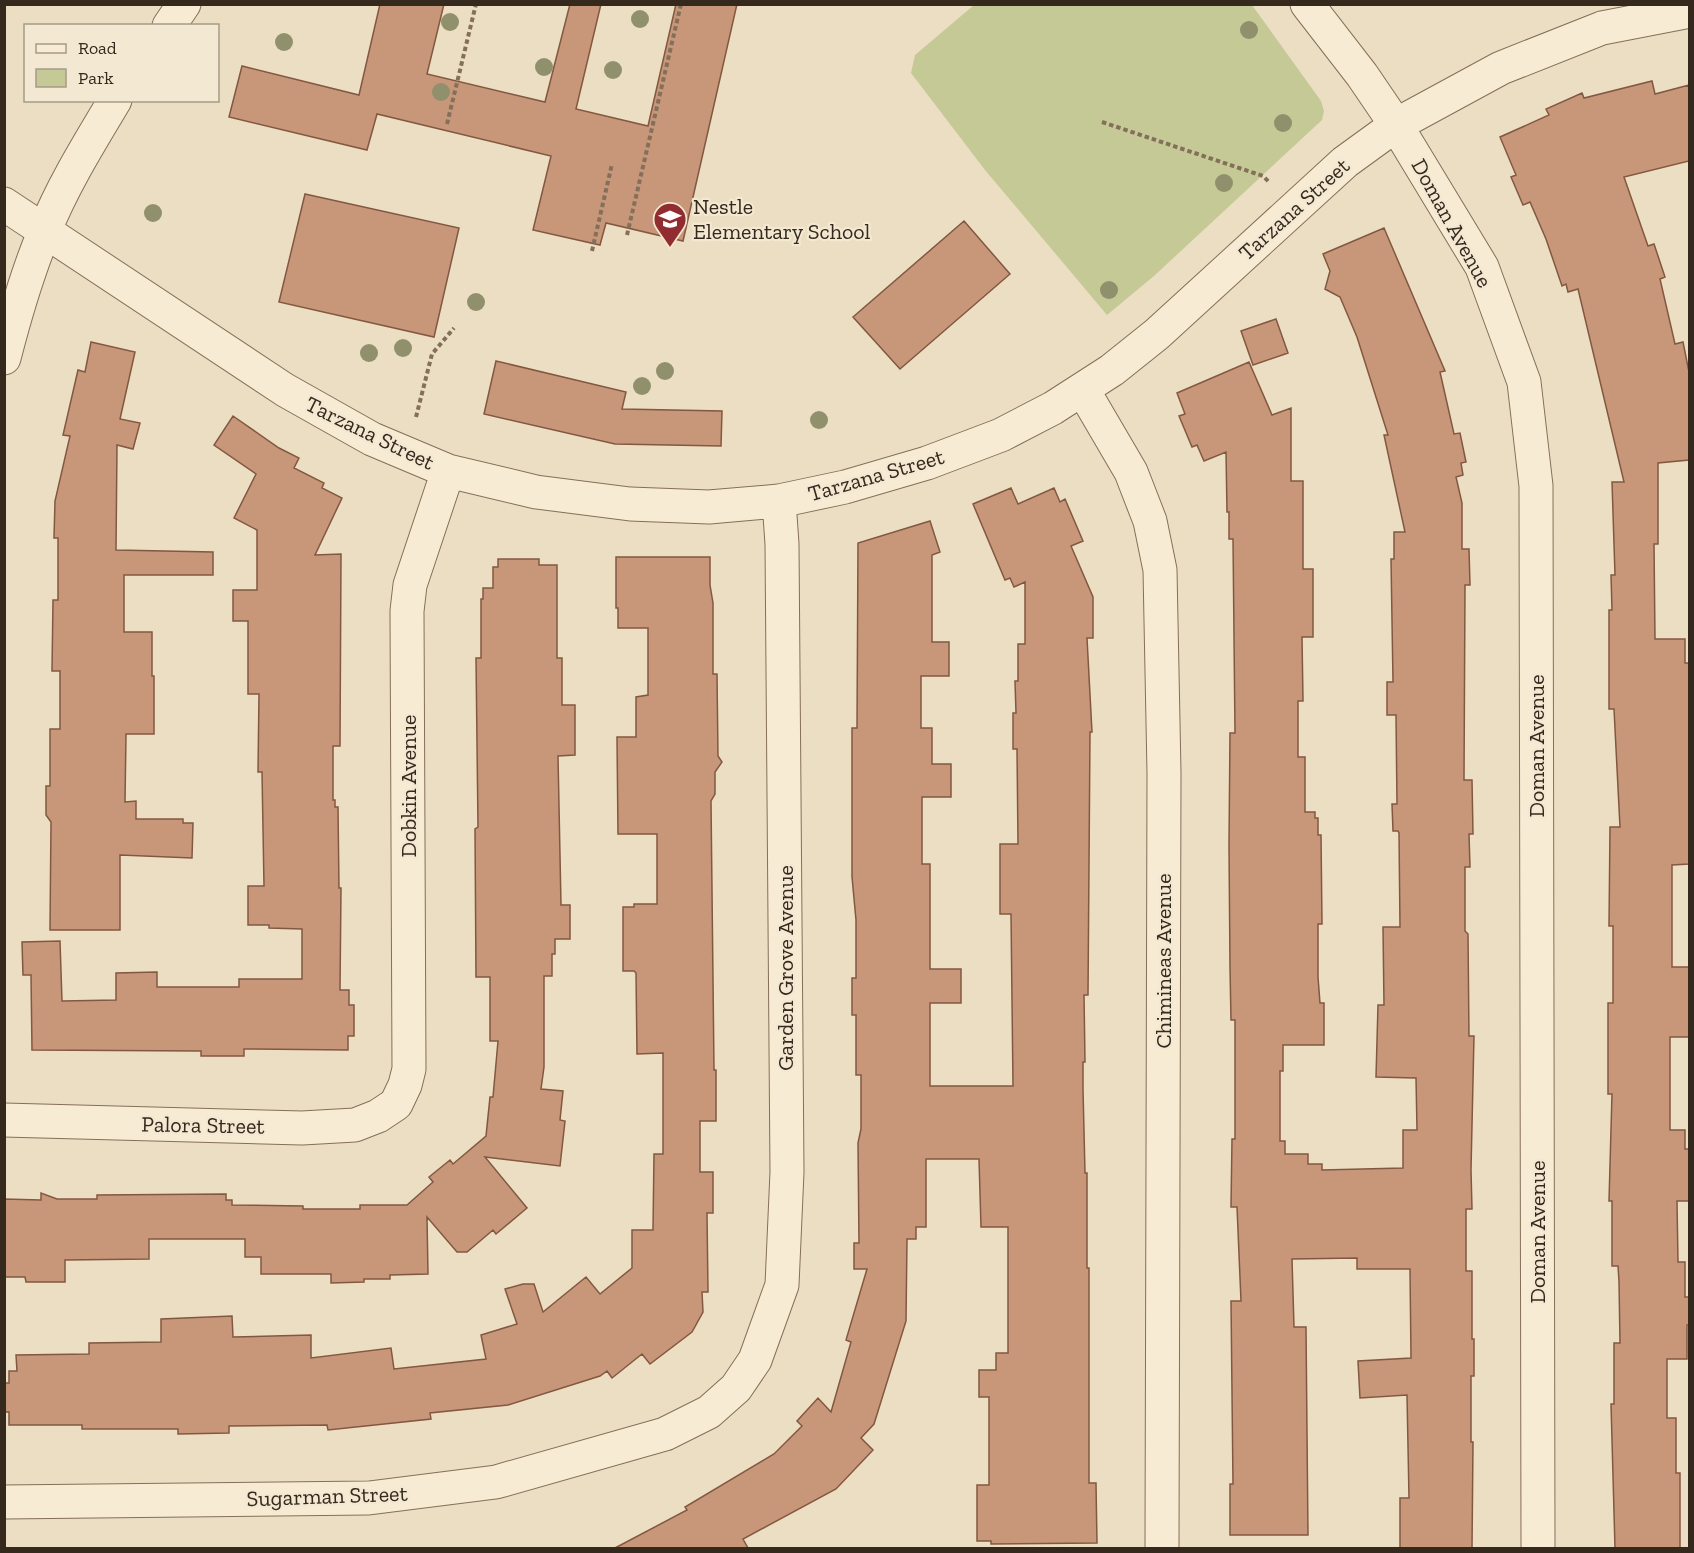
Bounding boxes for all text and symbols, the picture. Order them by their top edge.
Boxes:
legend [24,24,219,102]
text: Road [78,37,117,59]
text: Park [78,67,114,89]
street label: Tarzana Street [1233,152,1356,266]
street label: Doman Avenue [1406,154,1498,292]
place label: Nestle Elementary School [693,193,871,245]
school or university icon: Nestle Elementary School [652,201,688,248]
street label: Tarzana Street [301,390,440,476]
street label: Tarzana Street [805,443,948,507]
street label: Doman Avenue [1523,674,1550,818]
street label: Dobkin Avenue [395,715,422,857]
street label: Garden Grove Avenue [772,865,799,1071]
street label: Chimineas Avenue [1150,873,1177,1049]
street label: Palora Street [141,1110,266,1140]
street label: Doman Avenue [1524,1160,1551,1304]
street label: Sugarman Street [246,1480,409,1512]

